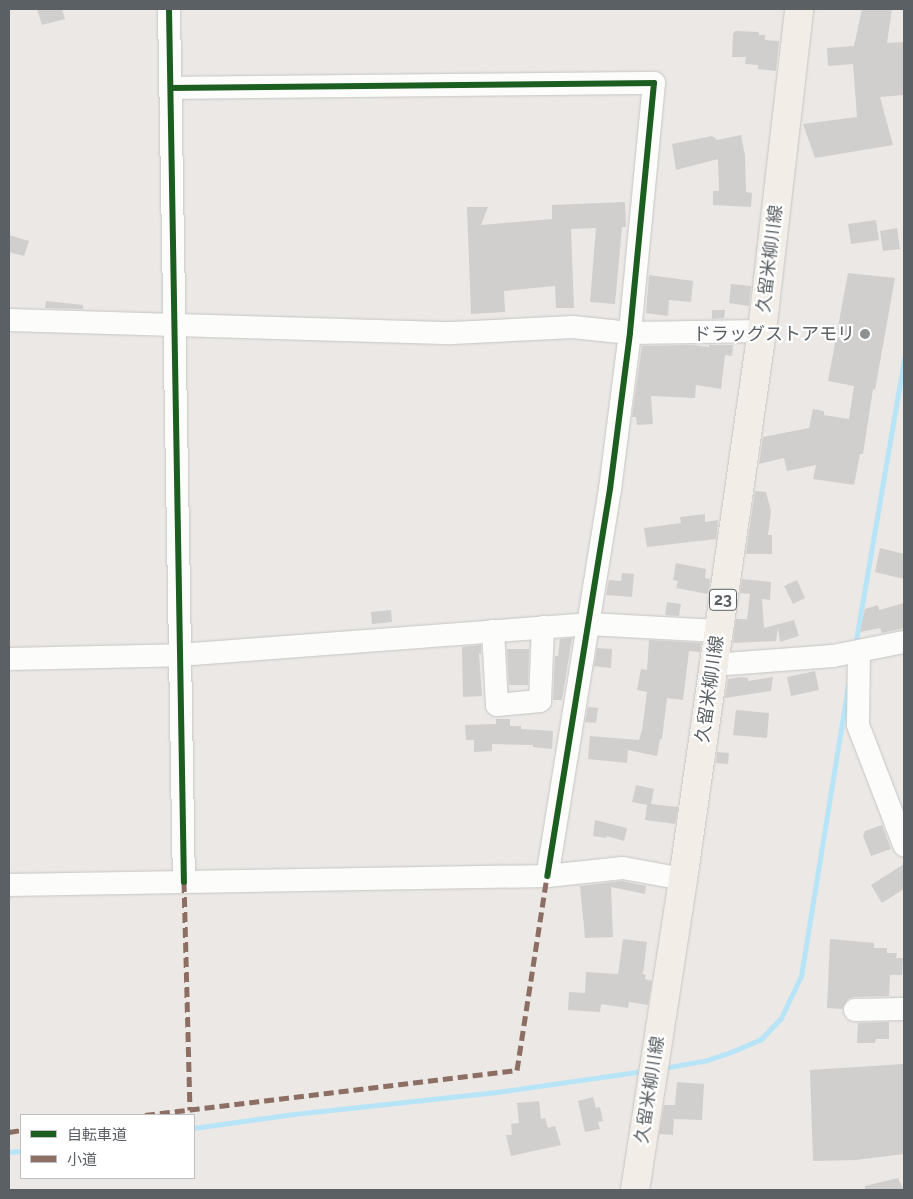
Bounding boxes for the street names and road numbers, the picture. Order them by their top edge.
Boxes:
street label: 久留米柳川線 [753,204,787,314]
road number: 23 [708,586,738,614]
street label: 久留米柳川線 [692,634,728,744]
street label: 久留米柳川線 [631,1035,669,1145]

